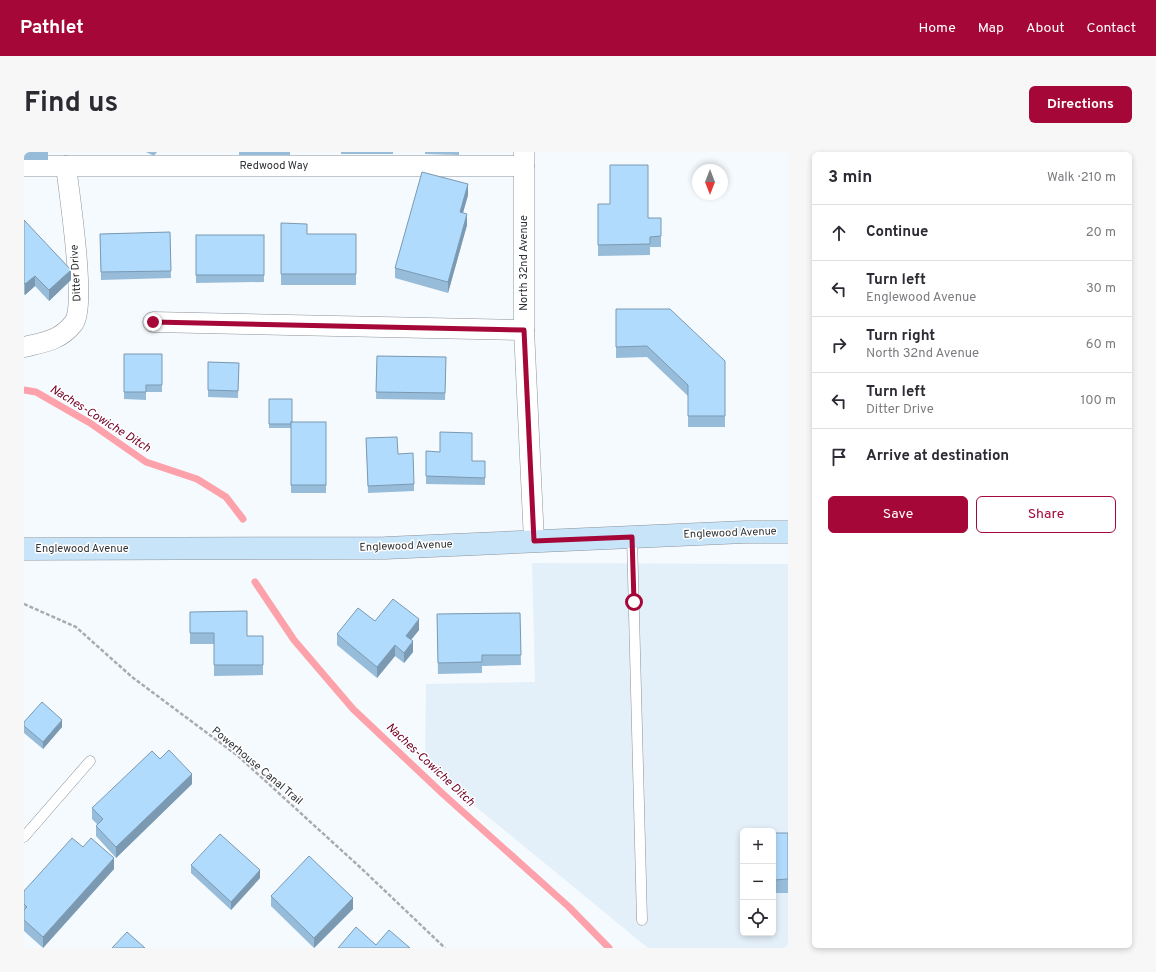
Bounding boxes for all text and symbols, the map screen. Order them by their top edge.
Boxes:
text: Pathlet [20,16,84,40]
text: Home [919,20,956,37]
text: Map [978,20,1004,37]
text: About [1026,20,1065,37]
text: Contact [1087,20,1136,37]
text: Find us [24,86,118,122]
button: Directions [1029,86,1132,123]
street label: Redwood Way [240,159,309,173]
north arrow [692,164,728,200]
text: 3 min [828,167,872,189]
text: Walk · 210 m [1047,170,1116,186]
street label: North 32nd Avenue [517,215,531,311]
icon: ahead [828,222,850,244]
text: Continue [866,223,928,242]
text: 20 m [1086,225,1116,241]
street label: Ditter Drive [68,244,84,302]
text: Turn left [866,271,926,290]
icon: left [828,278,850,300]
text: 30 m [1086,281,1116,297]
text: Englewood Avenue [866,290,976,306]
route end [144,313,162,331]
text: Turn right [866,327,935,346]
icon: right [828,334,850,356]
text: 60 m [1086,337,1116,353]
text: North 32nd Avenue [866,346,979,362]
water label: Naches-Cowiche Ditch [47,382,154,457]
text: Turn left [866,383,926,402]
icon: left [828,390,850,412]
text: 100 m [1080,393,1116,409]
text: Ditter Drive [866,402,934,418]
icon: arrive [828,446,850,468]
text: Arrive at destination [866,447,1009,466]
button: Save [828,496,968,533]
button: Share [976,496,1116,533]
street label: Englewood Avenue [683,524,777,542]
street label: Englewood Avenue [359,537,453,555]
street label: Englewood Avenue [35,542,129,556]
route start [625,593,643,611]
water label: Naches-Cowiche Ditch [382,720,478,811]
street label: Powerhouse Canal Trail [209,724,305,808]
map controls [740,828,776,936]
button: + [740,828,776,864]
button: − [740,864,776,900]
button: locate [740,900,776,936]

